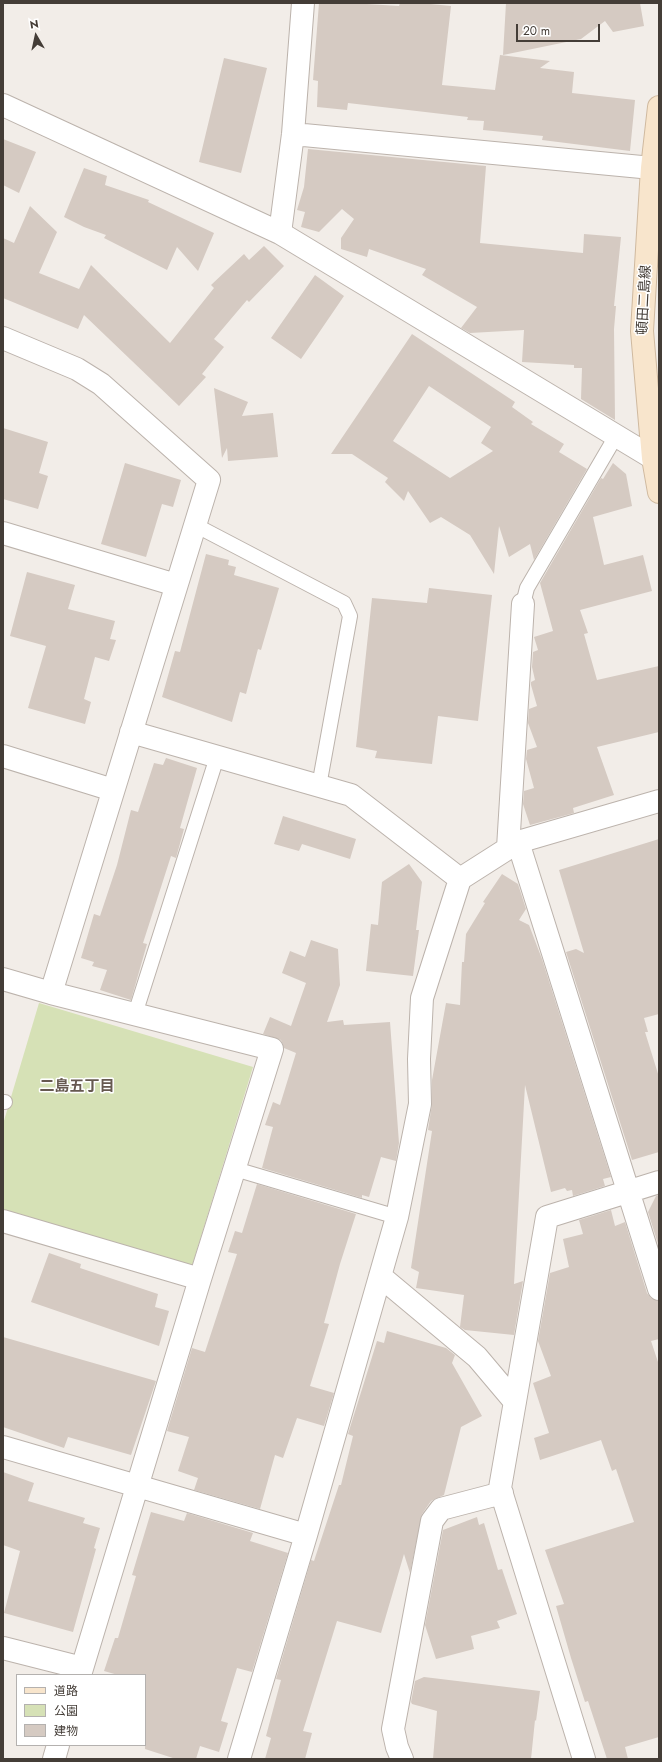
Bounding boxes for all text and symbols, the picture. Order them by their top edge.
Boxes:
north arrow [16,16,56,56]
text: N [29,16,40,33]
scale bar [518,16,602,42]
text: 20 m [523,22,550,40]
street label: 頓田二島線 [635,265,655,335]
district label: 二島五丁目 [40,1078,114,1096]
legend [16,1674,146,1746]
text: 道路 [54,1682,78,1700]
text: 公園 [54,1702,78,1720]
text: 建物 [54,1722,78,1740]

